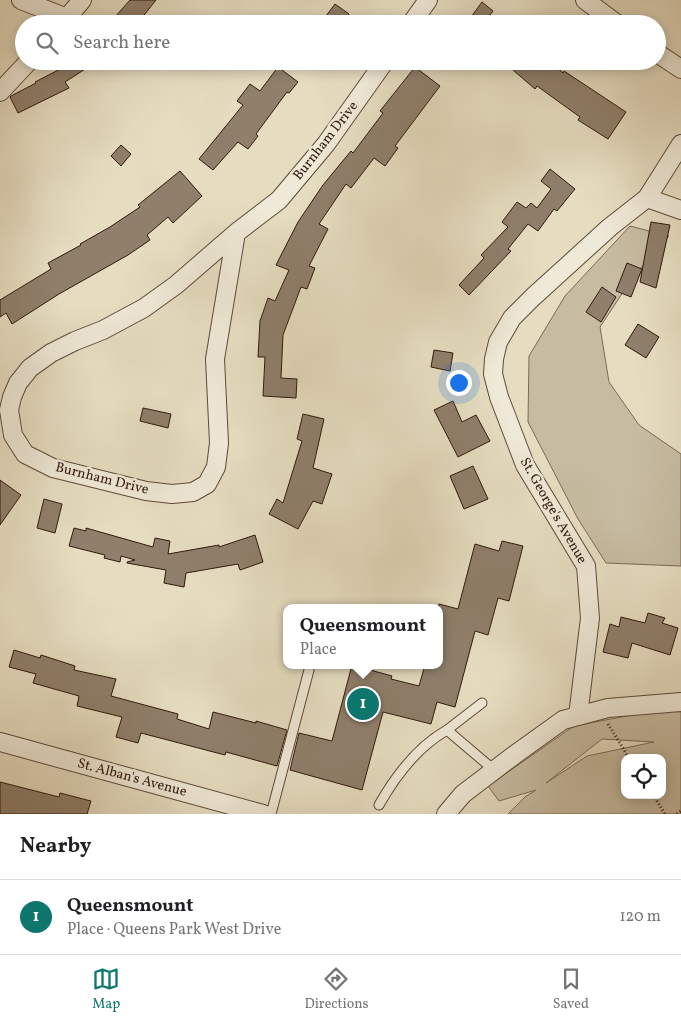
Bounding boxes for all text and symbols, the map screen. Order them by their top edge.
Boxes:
search box [15,15,666,70]
icon: search [33,29,61,57]
text: Search here [73,30,170,56]
street label: Burnham Drive [289,97,363,184]
your location [446,370,472,396]
street label: St. George's Avenue [515,454,591,568]
street label: Burnham Drive [53,458,151,500]
popup [283,604,443,669]
text: Queensmount [300,613,426,639]
text: Place [300,639,337,661]
pin: 1 [347,685,379,723]
street label: St. Alban's Avenue [75,754,189,802]
map controls [621,754,666,799]
button: locate [621,754,666,799]
text: Nearby [20,832,91,861]
text: Queensmount [67,893,193,919]
text: 1 [33,906,39,928]
text: 120 m [619,906,661,928]
text: Place · Queens Park West Drive [67,919,281,941]
tab: Map [92,965,120,1014]
tab: Directions [304,965,369,1014]
tab: Saved [553,965,589,1014]

